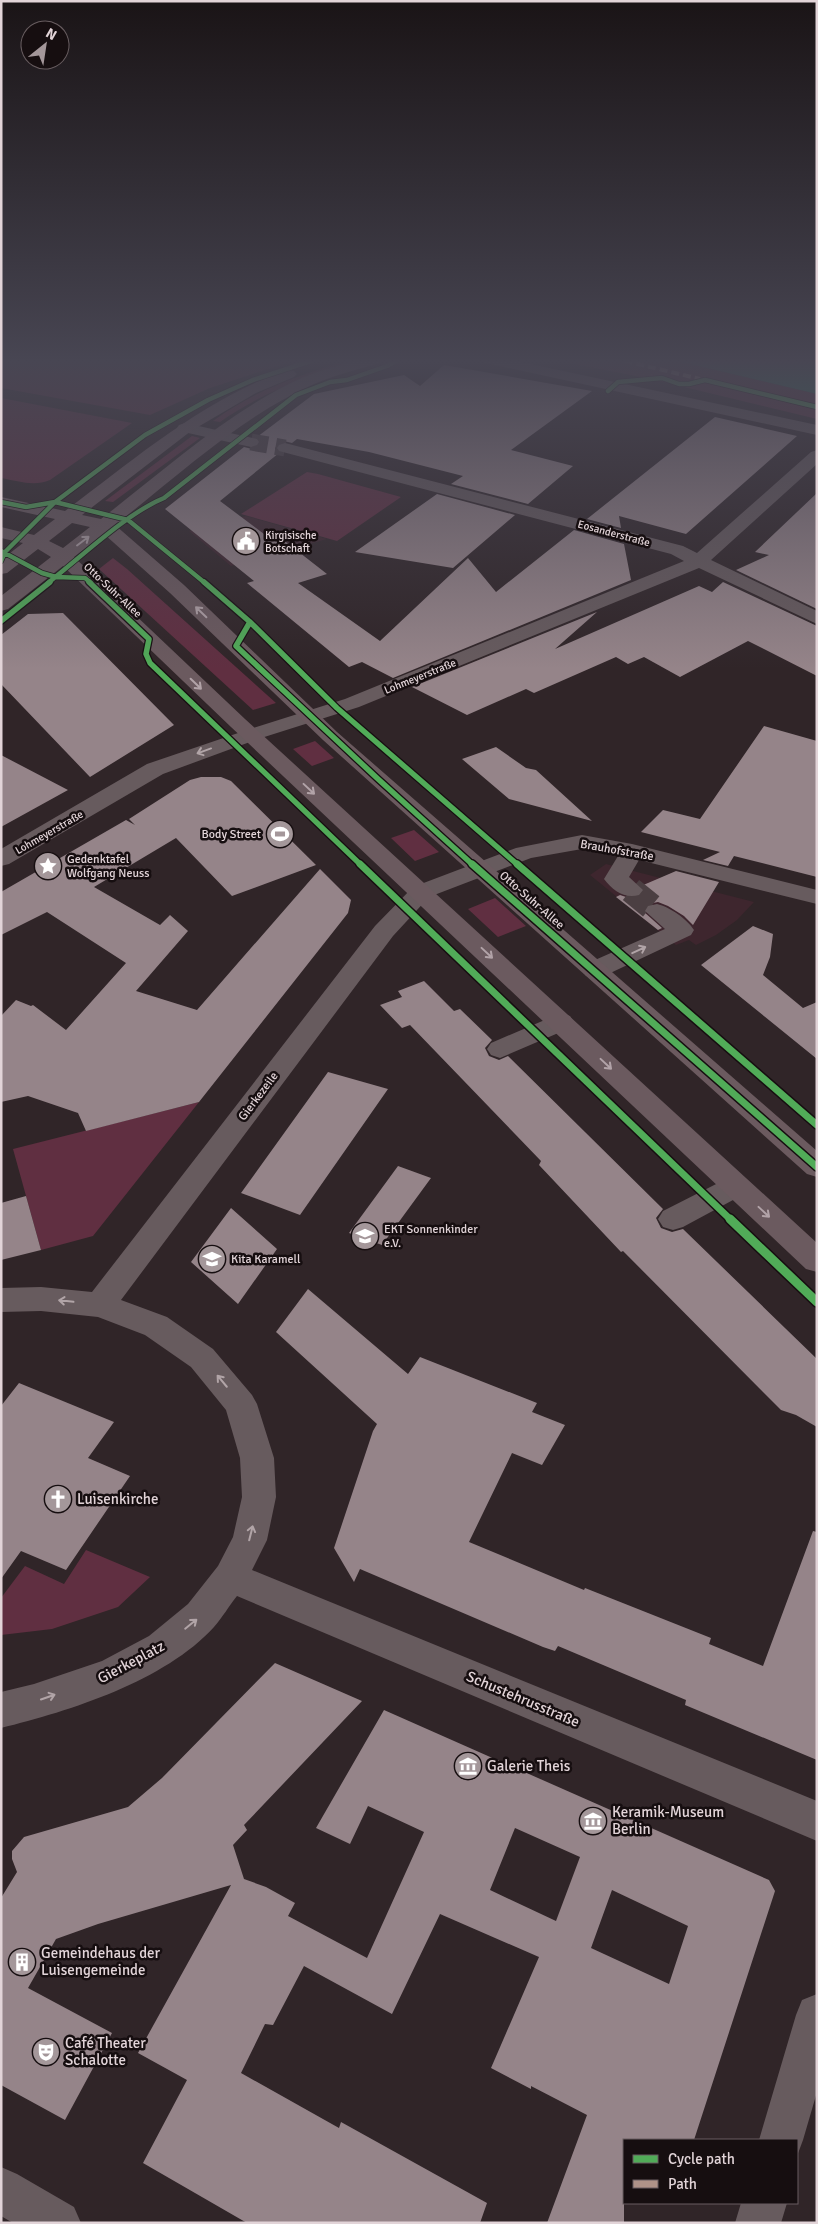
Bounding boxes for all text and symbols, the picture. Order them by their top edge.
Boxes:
north arrow [20,20,70,70]
text: N [43,24,60,44]
street label: Eosanderstraße [576,518,651,549]
public building icon: Kirgisische Botschaft [231,526,261,556]
place label: Kirgisische Botschaft [265,529,317,555]
one-way arrow [76,535,89,546]
street label: Otto-Suhr-Allee [81,560,144,620]
one-way arrow [194,606,207,618]
street label: Lohmeyerstraße [382,656,458,697]
one-way arrow [190,678,203,690]
one-way arrow [197,747,213,756]
one-way arrow [303,783,316,795]
street label: Lohmeyerstraße [13,808,86,857]
sports icon: Body Street [265,819,295,849]
place label: Body Street [202,827,261,842]
street label: Brauhofstraße [579,837,655,864]
place icon: Gedenktafel Wolfgang Neuss [33,851,63,881]
place label: Gedenktafel Wolfgang Neuss [67,852,150,881]
street label: Otto-Suhr-Allee [496,868,567,933]
one-way arrow [631,944,646,954]
one-way arrow [481,947,494,959]
one-way arrow [600,1058,612,1070]
street label: Gierkezeile [235,1069,282,1124]
one-way arrow [757,1205,770,1217]
school or university icon: EKT Sonnenkinder e.V. [350,1221,380,1251]
place label: EKT Sonnenkinder e.V. [384,1222,478,1251]
school or university icon: Kita Karamell [197,1244,227,1274]
place label: Kita Karamell [231,1252,301,1267]
one-way arrow [59,1296,75,1306]
one-way arrow [216,1375,227,1388]
church icon: Luisenkirche [43,1484,73,1514]
place label: Luisenkirche [77,1490,158,1508]
one-way arrow [246,1526,256,1542]
one-way arrow [185,1618,198,1629]
street label: Gierkeplatz [94,1637,168,1687]
street label: Schustehrusstraße [464,1667,582,1731]
one-way arrow [40,1692,56,1702]
museum icon: Galerie Theis [453,1751,483,1781]
place label: Galerie Theis [487,1757,571,1775]
place label: Keramik-Museum Berlin [612,1803,724,1838]
museum icon: Keramik-Museum Berlin [578,1806,608,1836]
place label: Gemeindehaus der Luisengemeinde [41,1944,161,1979]
building icon: Gemeindehaus der Luisengemeinde [7,1947,37,1977]
place label: Café Theater Schalotte [65,2034,146,2069]
theatre icon: Café Theater Schalotte [31,2037,61,2067]
legend [623,2139,798,2204]
text: Cycle path [668,2150,735,2168]
text: Path [668,2175,697,2193]

